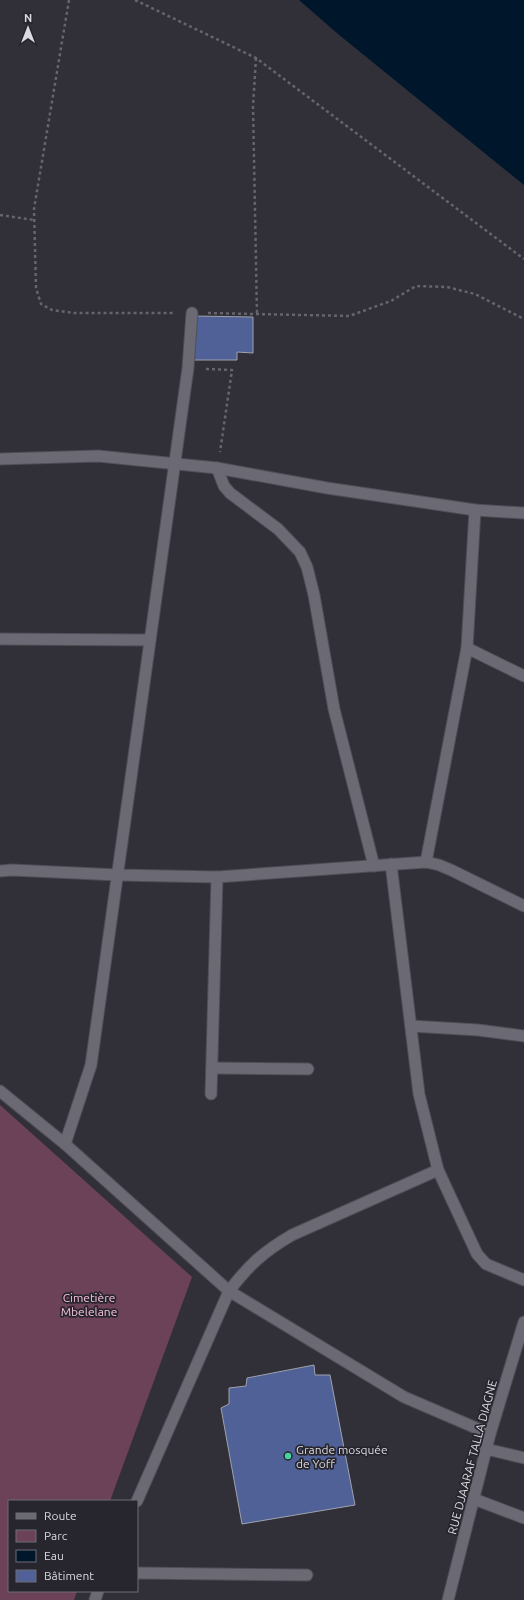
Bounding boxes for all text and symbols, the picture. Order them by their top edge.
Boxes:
north arrow [8,8,48,48]
text: N [24,12,32,24]
park label: Cimetière Mbelelane [61,1291,117,1318]
street label: RUE DJAARAF TALLA DIAGNE [445,1378,499,1536]
place label: Grande mosquée de Yoff [296,1443,388,1470]
marker: Grande mosquée de Yoff [283,1451,293,1461]
legend [8,1500,138,1592]
text: Route [44,1509,77,1522]
text: Parc [44,1529,68,1542]
text: Eau [44,1549,64,1562]
text: Bâtiment [44,1569,94,1582]

